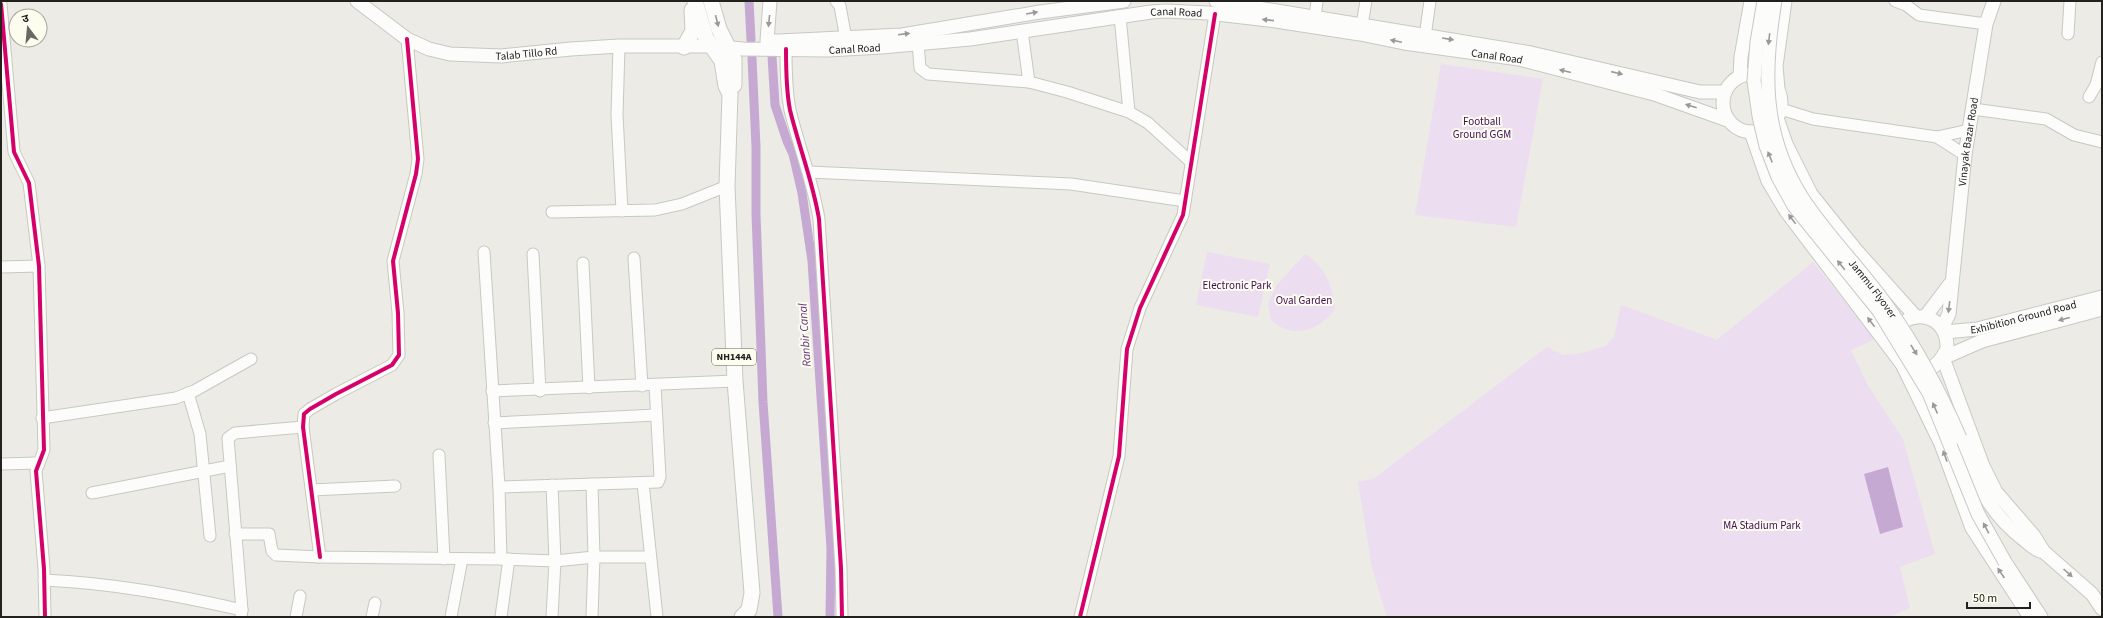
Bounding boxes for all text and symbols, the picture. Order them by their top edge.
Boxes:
street label: Canal Road [1150,3,1203,20]
north arrow [8,8,48,48]
one-way arrow [1026,10,1038,16]
text: उ [20,11,31,27]
one-way arrow [766,15,772,27]
one-way arrow [714,16,720,28]
one-way arrow [1262,17,1274,23]
one-way arrow [898,31,910,37]
one-way arrow [1765,33,1772,46]
one-way arrow [1442,36,1454,42]
one-way arrow [1390,38,1402,44]
street label: Canal Road [828,40,881,57]
street label: Talab Tillo Rd [495,43,558,64]
street label: Canal Road [1470,45,1525,67]
one-way arrow [1559,68,1572,74]
one-way arrow [1610,70,1623,76]
street label: Vinayak Bazar Road [1954,96,1982,187]
one-way arrow [1684,103,1696,109]
park label: Football Ground GGM [1453,114,1511,142]
one-way arrow [1767,151,1773,163]
one-way arrow [1788,214,1796,224]
street label: Jammu Flyover [1845,256,1901,321]
one-way arrow [1837,260,1846,270]
park label: Electronic Park [1203,278,1272,293]
park label: Oval Garden [1276,293,1332,308]
street label: Exhibition Ground Road [1970,296,2078,337]
one-way arrow [1946,301,1953,313]
water label: Ranbir Canal [794,303,816,367]
one-way arrow [2058,316,2071,322]
one-way arrow [1867,317,1875,328]
one-way arrow [1910,344,1918,355]
road number: NH144A [712,349,756,365]
one-way arrow [1932,403,1938,414]
one-way arrow [1942,450,1948,462]
park label: MA Stadium Park [1723,518,1801,533]
one-way arrow [1982,522,1989,534]
one-way arrow [1997,568,2005,578]
one-way arrow [2063,569,2073,578]
scale bar [1967,584,2030,610]
text: 50 m [1973,590,1997,607]

